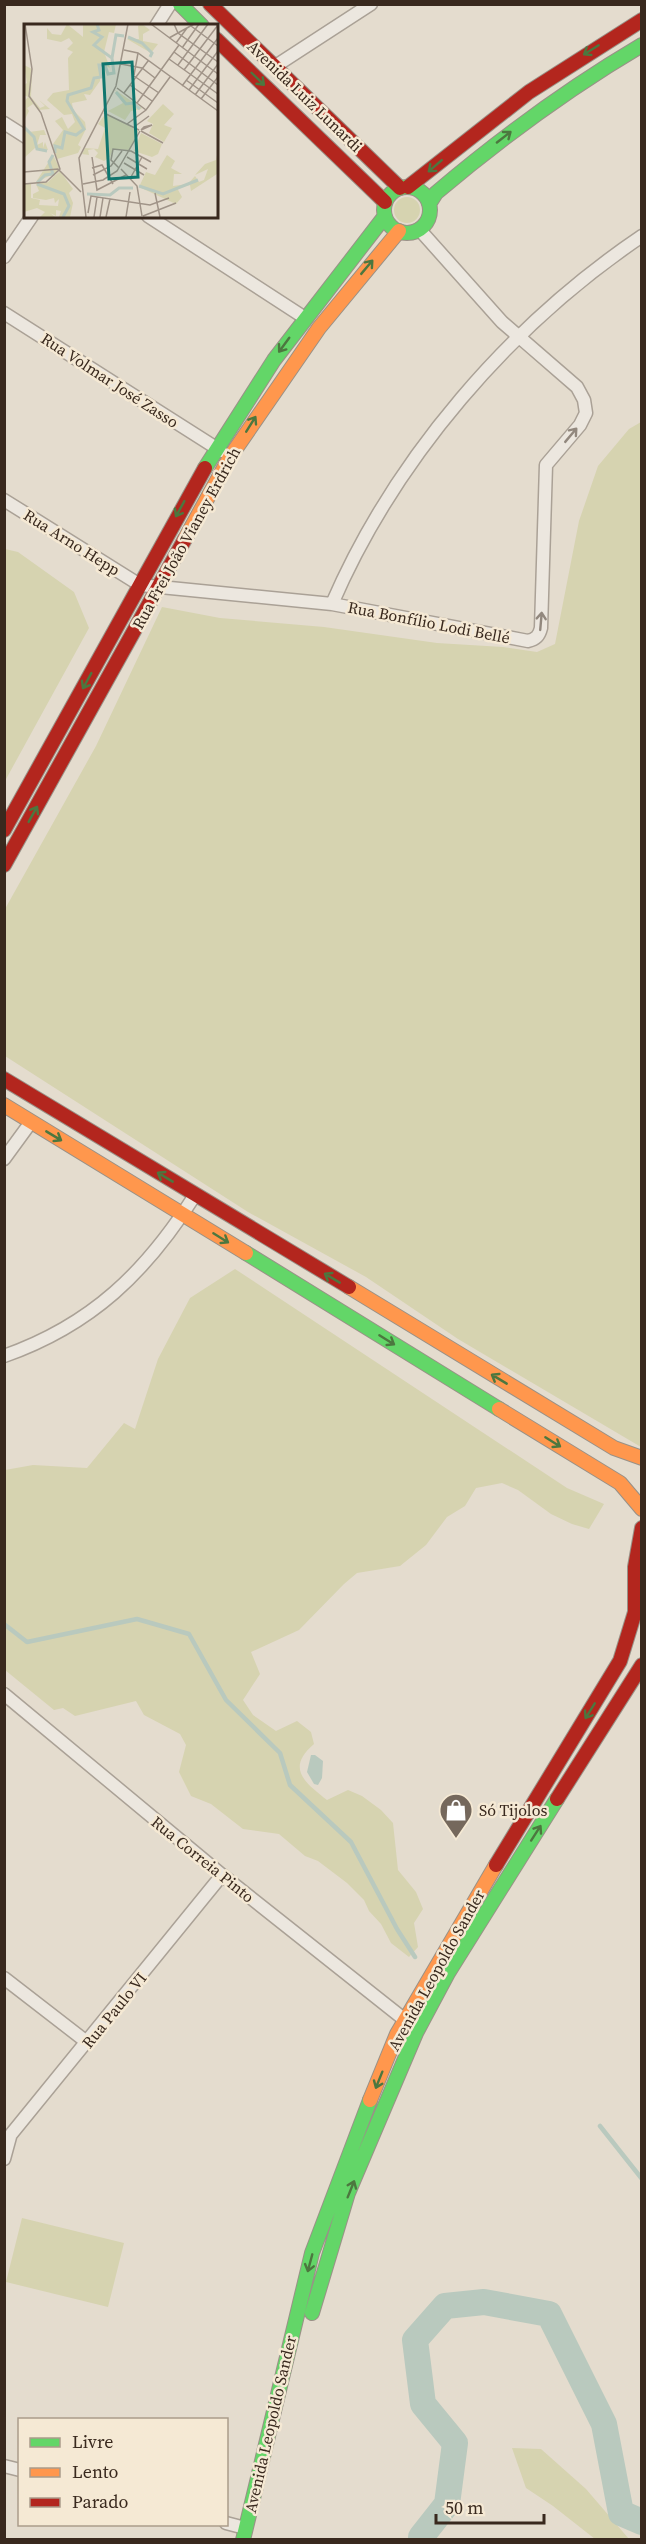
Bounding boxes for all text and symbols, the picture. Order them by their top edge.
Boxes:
inset map [24,24,218,218]
street label: Avenida Luiz Lunardi [243,35,367,157]
one-way arrow [584,44,600,56]
one-way arrow [251,72,266,87]
one-way arrow [495,131,511,144]
one-way arrow [428,159,443,173]
one-way arrow [360,260,374,275]
street label: Rua Volmar José Zasso [37,327,183,433]
one-way arrow [278,337,291,353]
one-way arrow [246,416,258,433]
one-way arrow [564,428,578,443]
street label: Rua Frei João Vianey Erdrich [127,443,246,633]
one-way arrow [174,500,185,518]
street label: Rua Arno Hepp [20,504,124,580]
street label: Rua Bonfílio Lodi Bellé [346,595,512,649]
one-way arrow [536,612,547,631]
one-way arrow [81,672,93,689]
one-way arrow [28,805,39,823]
one-way arrow [45,1130,62,1142]
one-way arrow [157,1170,174,1182]
one-way arrow [212,1232,229,1244]
one-way arrow [324,1271,341,1283]
one-way arrow [378,1334,395,1346]
one-way arrow [491,1372,508,1384]
one-way arrow [544,1436,561,1448]
one-way arrow [584,1702,596,1719]
shop icon: Só Tijolos [438,1792,474,1839]
place label: Só Tijolos [479,1799,547,1821]
street label: Rua Correia Pinto [147,1811,259,1907]
one-way arrow [530,1826,542,1842]
street label: Avenida Leopoldo Sander [382,1885,490,2055]
street label: Rua Paulo VI [77,1967,151,2053]
one-way arrow [373,2070,384,2089]
one-way arrow [346,2180,357,2198]
one-way arrow [303,2253,315,2272]
street label: Avenida Leopoldo Sander [239,2333,301,2515]
legend [18,2418,228,2526]
text: Livre [72,2429,114,2454]
text: Lento [72,2459,119,2484]
scale bar [436,2487,544,2525]
text: Parado [72,2489,128,2514]
text: 50 m [445,2495,483,2520]

